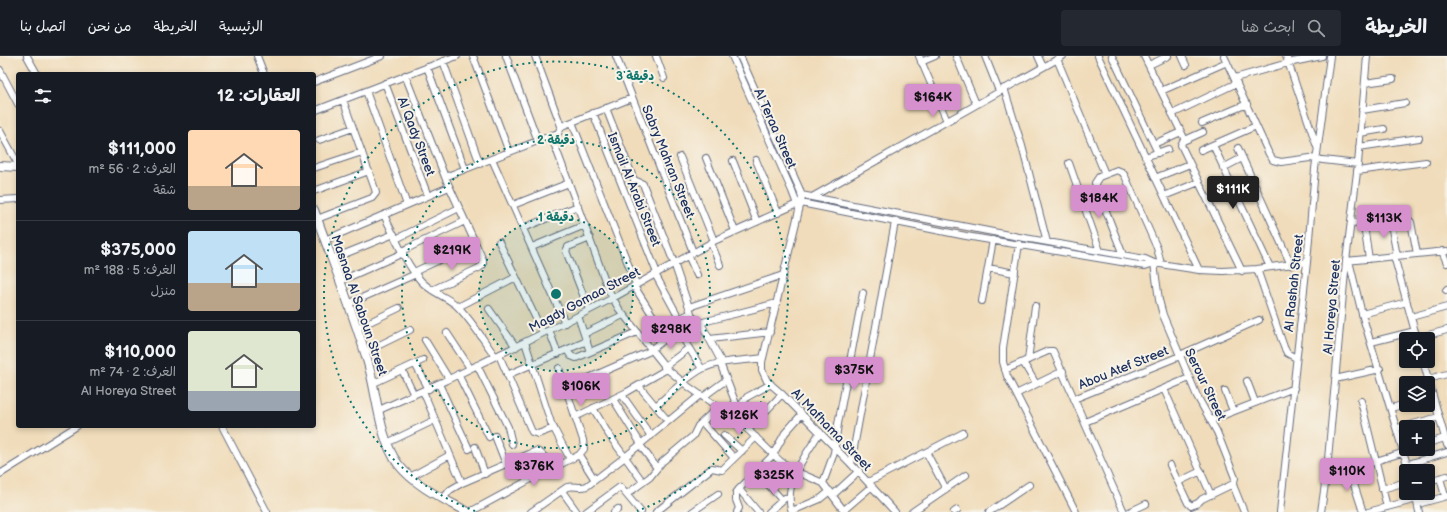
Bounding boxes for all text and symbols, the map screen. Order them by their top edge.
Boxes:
search box [1061,10,1341,46]
text: الخريطة [1365,16,1427,39]
icon: search [1305,17,1327,39]
text: اتصل بنا [20,18,66,35]
text: من نحن [88,18,131,35]
text: الخريطة [153,18,197,35]
text: الرئيسية [219,18,263,35]
text: ابحث هنا [1241,18,1295,37]
text: 3 دقيقة [616,69,654,84]
pin: $164K [905,84,961,118]
icon: filters [32,85,54,107]
text: العقارات: 12 [217,86,300,106]
street label: Al Teraa Street [750,86,800,171]
text: $164K [914,89,952,105]
street label: Al Qady Street [394,95,438,178]
street label: Sabry Mahran Street [638,103,698,220]
street label: Ismail Al Arabi Street [604,130,664,249]
text: 2 دقيقة [537,133,576,148]
text: $111,000 [108,139,176,159]
icon: home [220,146,268,194]
text: الغرف: 2 · 56 m² [88,161,176,177]
pin: $111K [1205,176,1261,210]
text: $111K [1216,181,1250,197]
text: شقة [153,182,176,198]
pin: $184K [1071,185,1127,219]
text: $184K [1080,190,1118,206]
pin: $113K [1356,205,1412,239]
text: 1 دقيقة [538,210,574,225]
text: $113K [1366,210,1402,226]
street label: Masnaa Al Saboun Street [327,233,391,378]
street label: Al Rashah Street [1281,233,1307,333]
pin: $219K [424,237,480,271]
text: $375,000 [100,240,176,260]
text: $219K [433,242,471,258]
icon: home [220,247,268,295]
street label: Al Horeya Street [1320,259,1344,355]
text: الغرف: 5 · 188 m² [84,262,176,278]
street label: Magdy Gomaa Street [526,264,643,336]
text: منزل [150,283,176,299]
centre of rings [549,287,563,301]
pin: $298K [643,316,699,350]
text: $298K [651,321,691,337]
map controls [1399,332,1435,500]
button: locate [1399,332,1435,368]
text: $110,000 [104,342,176,362]
street label: Abou Atef Street [1076,343,1171,393]
street label: Serour Street [1181,346,1229,423]
icon: home [220,347,268,395]
pin: $375K [826,357,882,391]
text: $375K [834,362,874,378]
text: الغرف: 2 · 74 m² [90,364,176,380]
pin: $106K [553,373,609,407]
button: layers [1399,376,1435,412]
text: $106K [562,378,600,394]
text: Al Horeya Street [81,383,176,399]
street label: Al Mafhama Street [788,385,875,474]
pin: $126K [711,402,767,436]
text: $126K [720,407,758,423]
button: + [1399,420,1435,456]
pin: $376K [506,453,562,487]
text: $376K [514,458,554,474]
pin: $110K [1319,458,1375,492]
pin: $325K [746,462,802,496]
text: $110K [1329,463,1365,479]
button: − [1399,464,1435,500]
text: $325K [754,467,794,483]

